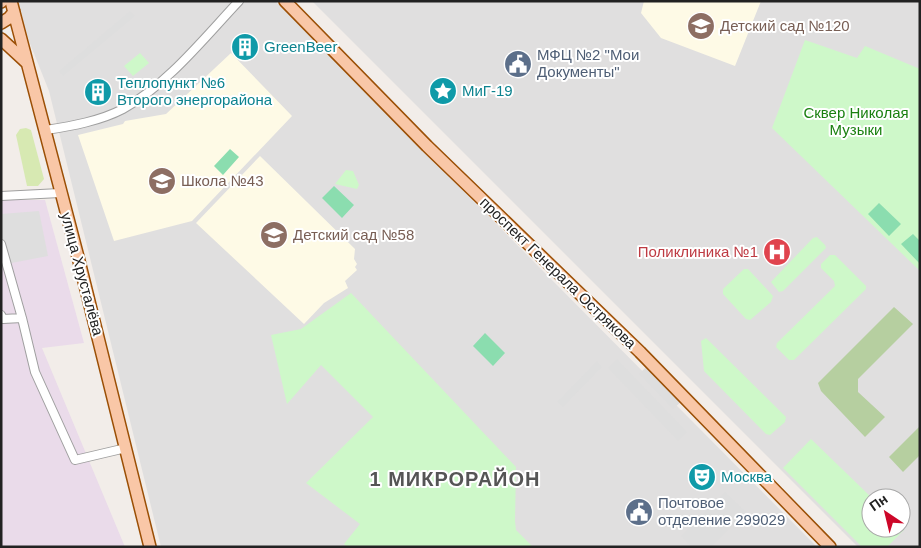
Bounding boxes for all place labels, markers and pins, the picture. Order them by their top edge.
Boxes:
school or university icon: Детский сад №120 [686,11,716,41]
place label: Детский сад №120 [720,17,850,34]
building icon: GreenBeer [230,32,260,62]
place label: GreenBeer [264,38,337,55]
place label: МФЦ №2 "Мои Документы" [537,46,639,80]
public building icon: МФЦ №2 "Мои Документы" [503,49,533,79]
place label: Теплопункт №6 Второго энергорайона [117,74,273,108]
place icon: МиГ-19 [428,76,458,106]
building icon: Теплопункт №6 Второго энергорайона [83,77,113,107]
place label: МиГ-19 [462,82,513,99]
school or university icon: Школа №43 [147,166,177,196]
place label: Школа №43 [181,172,264,189]
school or university icon: Детский сад №58 [259,220,289,250]
place label: Детский сад №58 [293,226,414,243]
hospital icon: Поликлиника №1 [762,237,792,267]
place label: Поликлиника №1 [638,243,758,260]
theatre icon: Москва [687,462,717,492]
place label: Москва [721,468,773,485]
place label: Почтовое отделение 299029 [658,494,785,528]
public building icon: Почтовое отделение 299029 [624,497,654,527]

